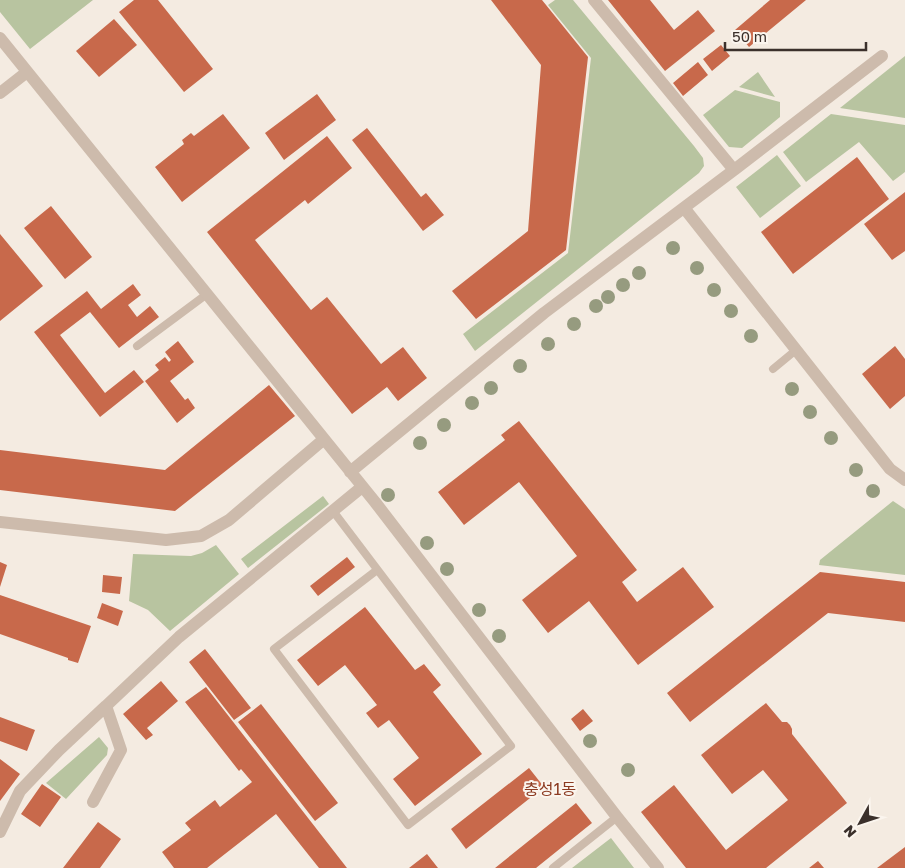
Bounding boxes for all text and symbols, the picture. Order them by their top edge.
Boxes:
scale bar [725,20,866,52]
text: 50 m [732,27,767,45]
district label: 충성1동 [524,779,576,799]
north arrow [835,798,885,848]
text: N [840,822,860,841]

